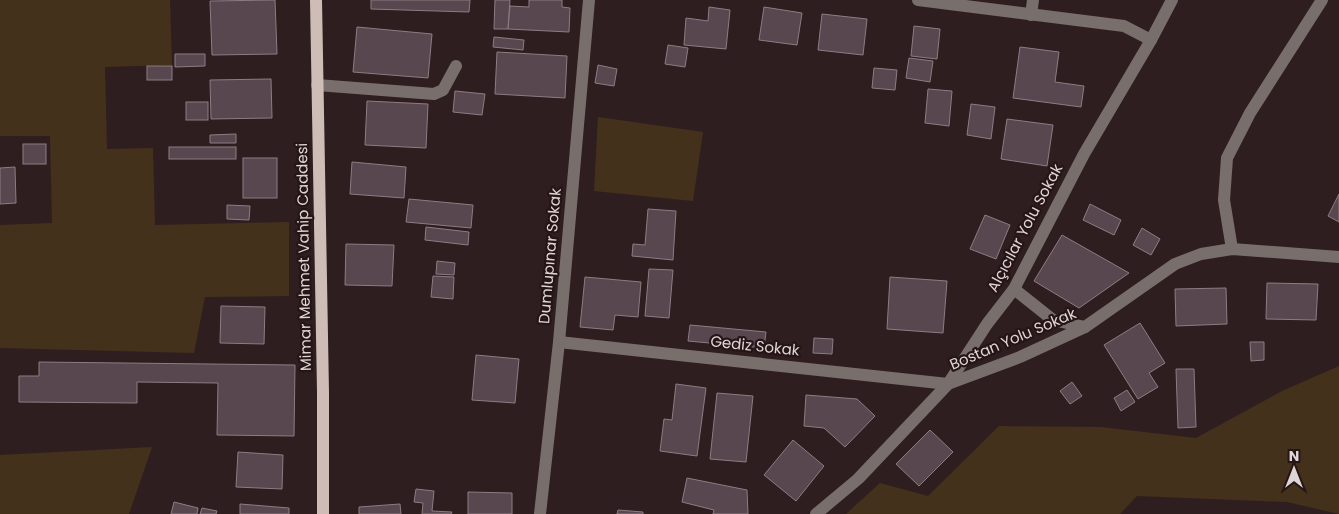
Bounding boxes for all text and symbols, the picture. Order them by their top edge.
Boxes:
street label: Mimar Mehmet Vahip Caddesi [291,143,316,371]
street label: Alçıcılar Yolu Sokak [982,160,1067,296]
street label: Dumlupınar Sokak [533,187,566,325]
street label: Bostan Yolu Sokak [946,302,1080,375]
street label: Gediz Sokak [709,330,801,361]
north arrow [1269,444,1319,494]
text: N [1289,446,1299,466]

